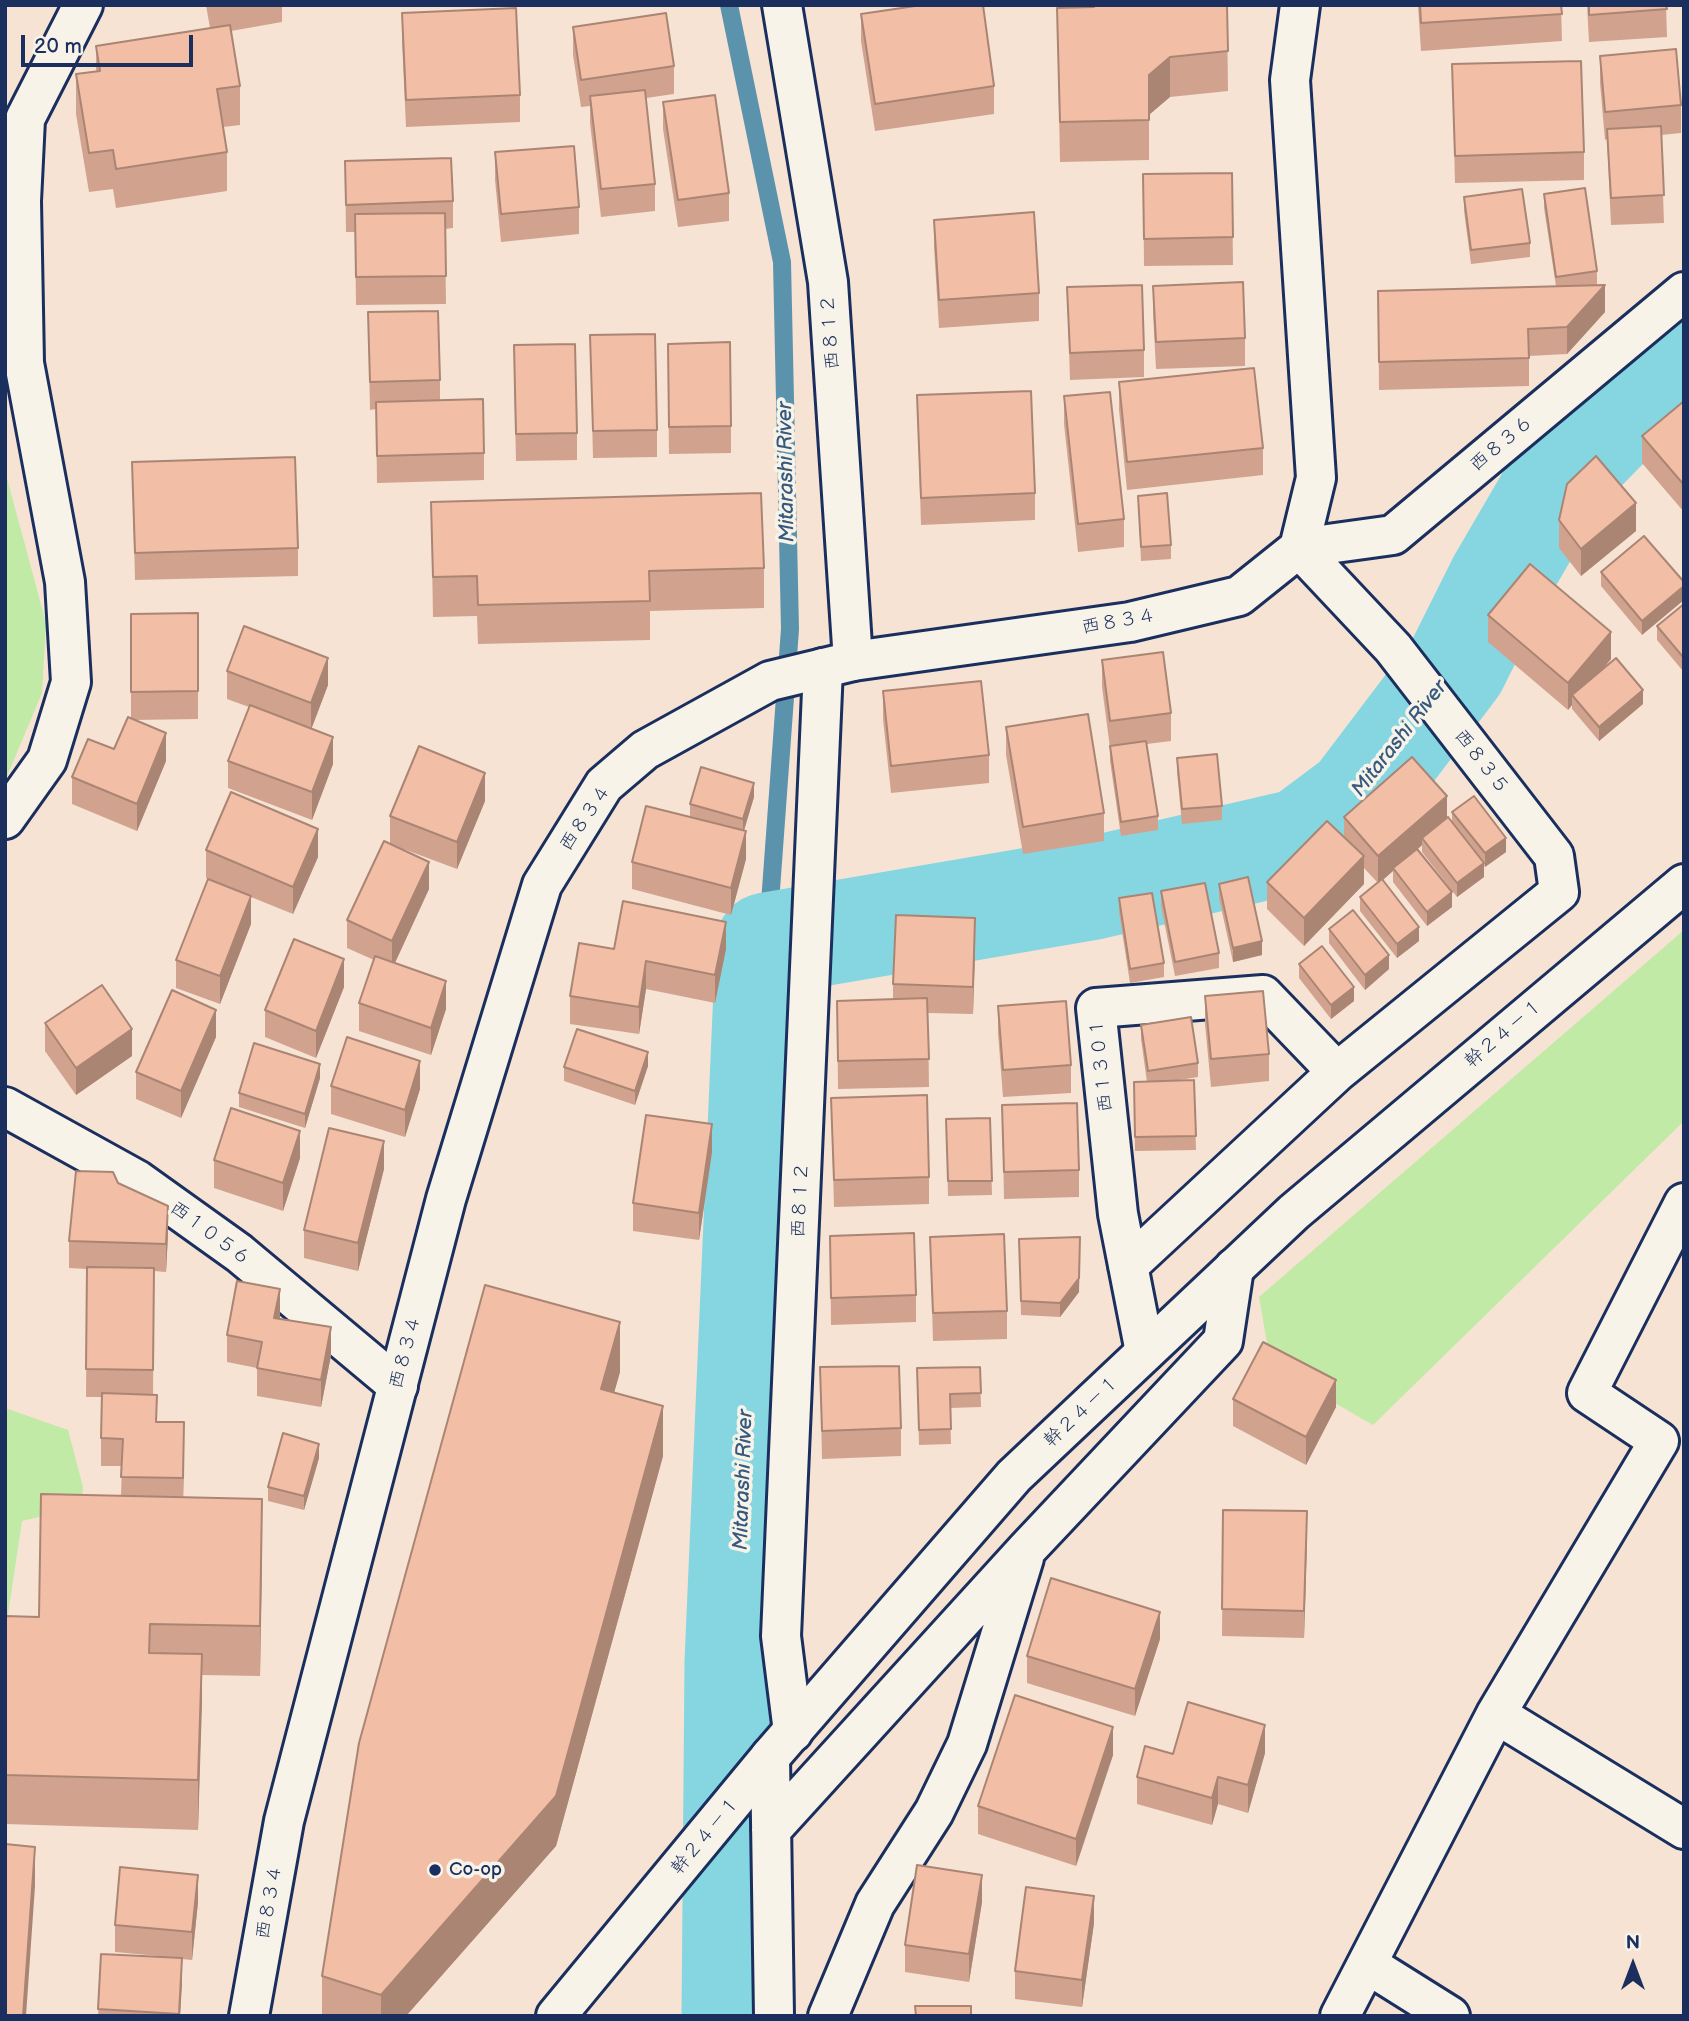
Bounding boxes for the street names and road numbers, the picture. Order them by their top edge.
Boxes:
street label: 西８１２ [817,293,845,371]
street label: 西８３６ [1466,411,1538,477]
street label: 西８３４ [1080,604,1158,640]
street label: 西８３５ [1449,725,1513,799]
street label: 西８３４ [555,780,617,856]
street label: 幹２４－１ [1460,995,1548,1073]
street label: 西１３０１ [1086,1017,1118,1113]
street label: 西８１２ [788,1161,814,1239]
street label: 西１０５６ [165,1197,255,1271]
street label: 西８３４ [385,1312,427,1392]
street label: 幹２４－１ [1039,1371,1125,1453]
street label: 幹２４－１ [667,1792,745,1880]
street label: 西８３４ [252,1863,288,1941]

